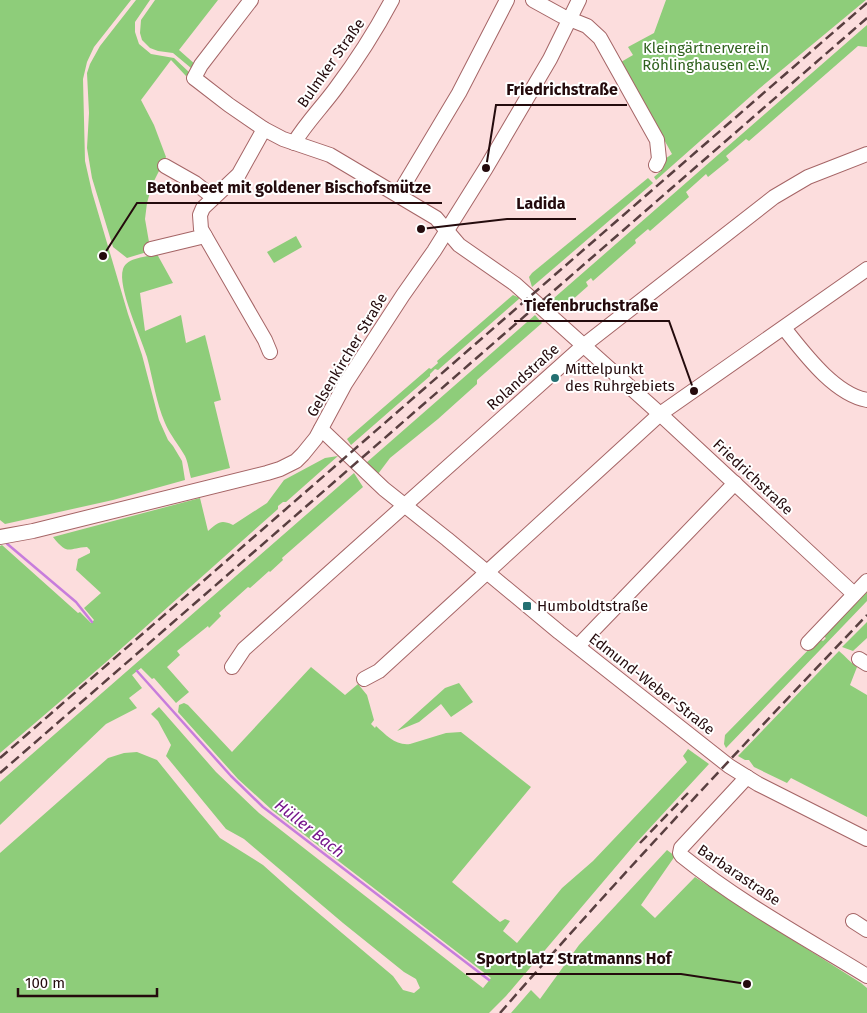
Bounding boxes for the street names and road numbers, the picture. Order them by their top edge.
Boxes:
street label: Bulmker Straße [294,15,368,111]
street label: Gelsenkircher Straße [303,290,391,420]
street label: Rolandstraße [483,340,563,414]
street label: Friedrichstraße [709,435,797,519]
street label: Edmund-Weber-Straße [586,629,718,739]
street label: Barbarastraße [694,841,784,909]

